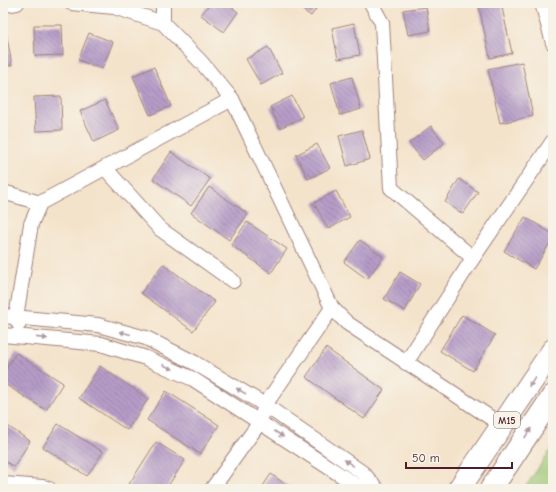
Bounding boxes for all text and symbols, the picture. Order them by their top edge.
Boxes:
one-way arrow [119,329,131,335]
one-way arrow [36,335,48,341]
one-way arrow [162,364,173,370]
one-way arrow [528,377,535,388]
one-way arrow [235,387,247,394]
road number: M15 [494,412,520,428]
one-way arrow [524,428,532,438]
one-way arrow [273,431,284,438]
scale bar [406,444,512,470]
text: 50 m [412,451,440,465]
one-way arrow [343,459,354,467]

